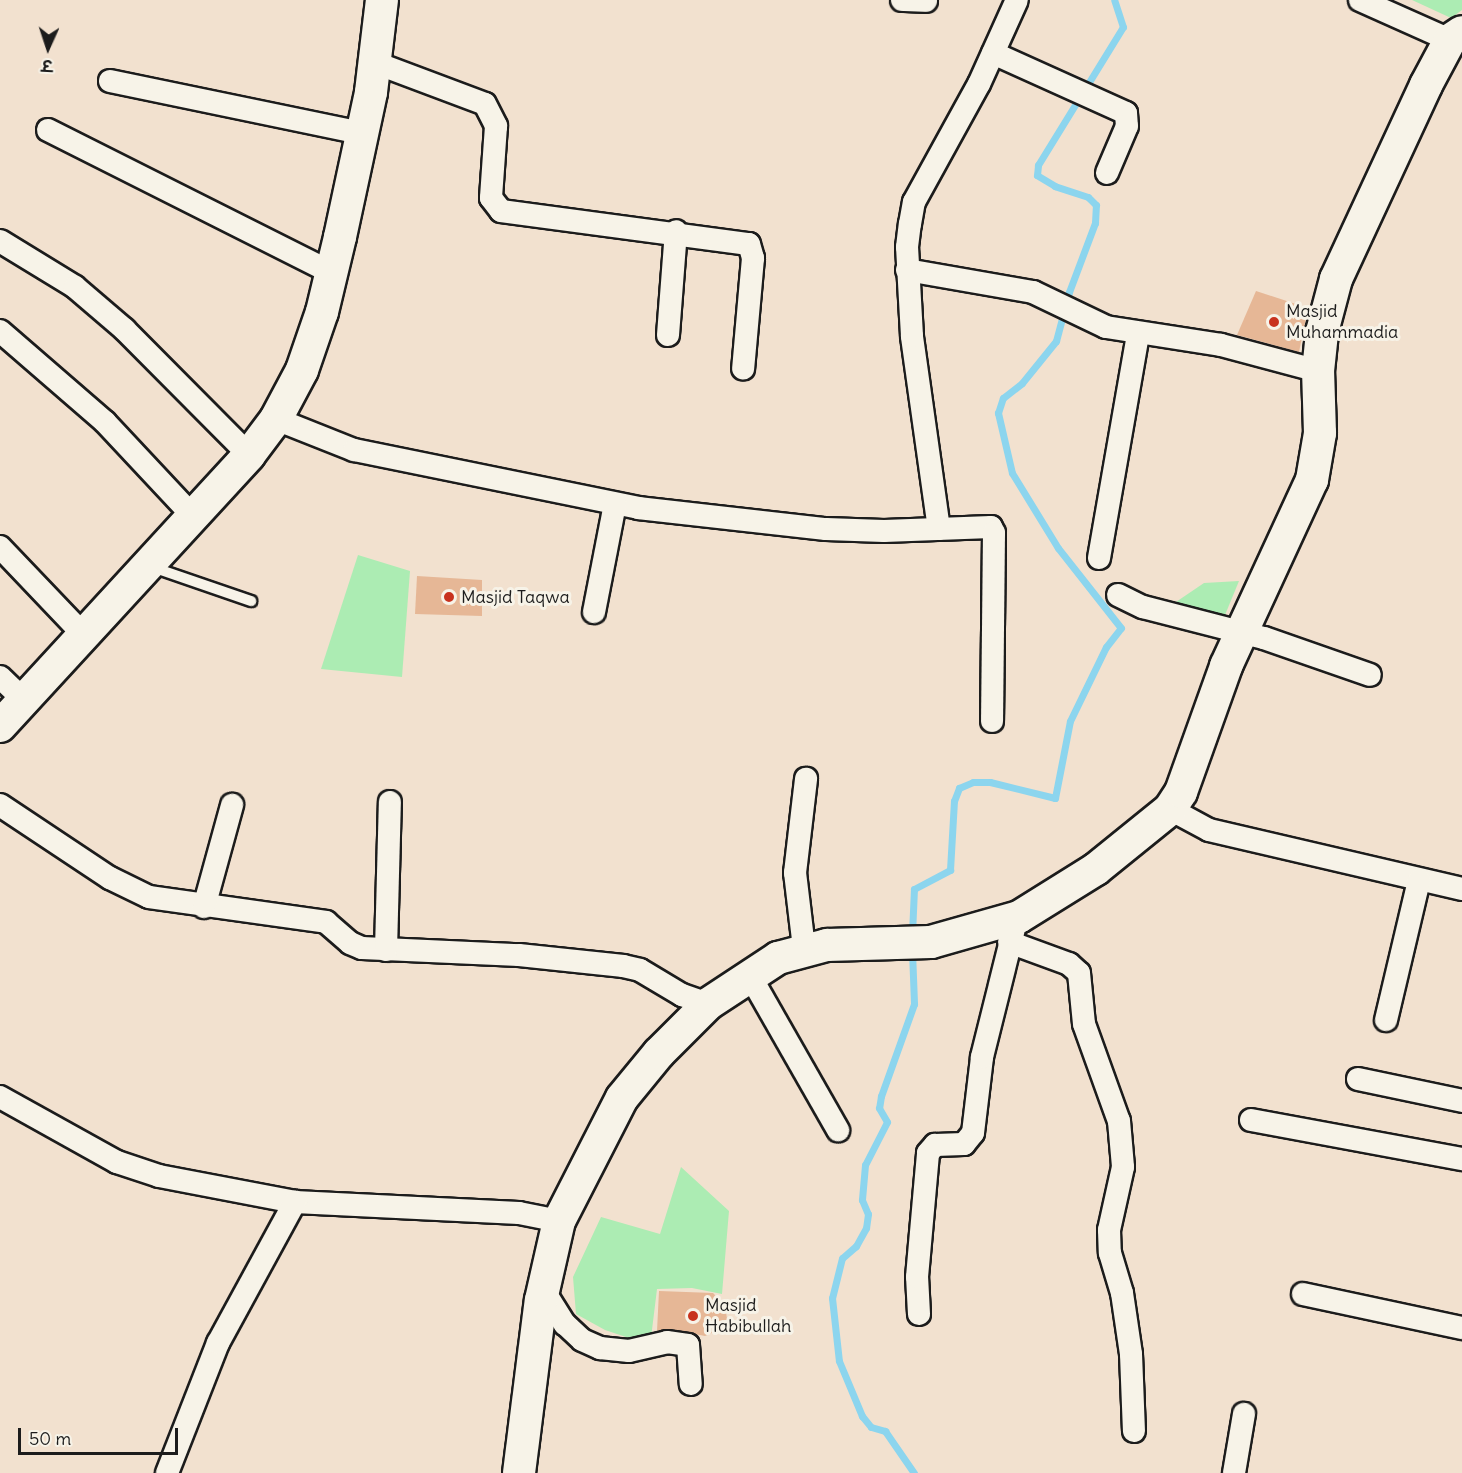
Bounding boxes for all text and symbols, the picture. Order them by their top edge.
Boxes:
north arrow [18,18,78,78]
text: उ [41,56,53,76]
place label: Masjid Muhammadia [1286,301,1398,344]
marker: Masjid Muhammadia [1267,315,1281,329]
place label: Masjid Taqwa [461,586,570,608]
marker: Masjid Taqwa [442,590,456,604]
place label: Masjid Habibullah [705,1295,791,1338]
marker: Masjid Habibullah [686,1309,700,1323]
scale bar [21,1416,182,1454]
text: 50 m [29,1427,71,1450]

